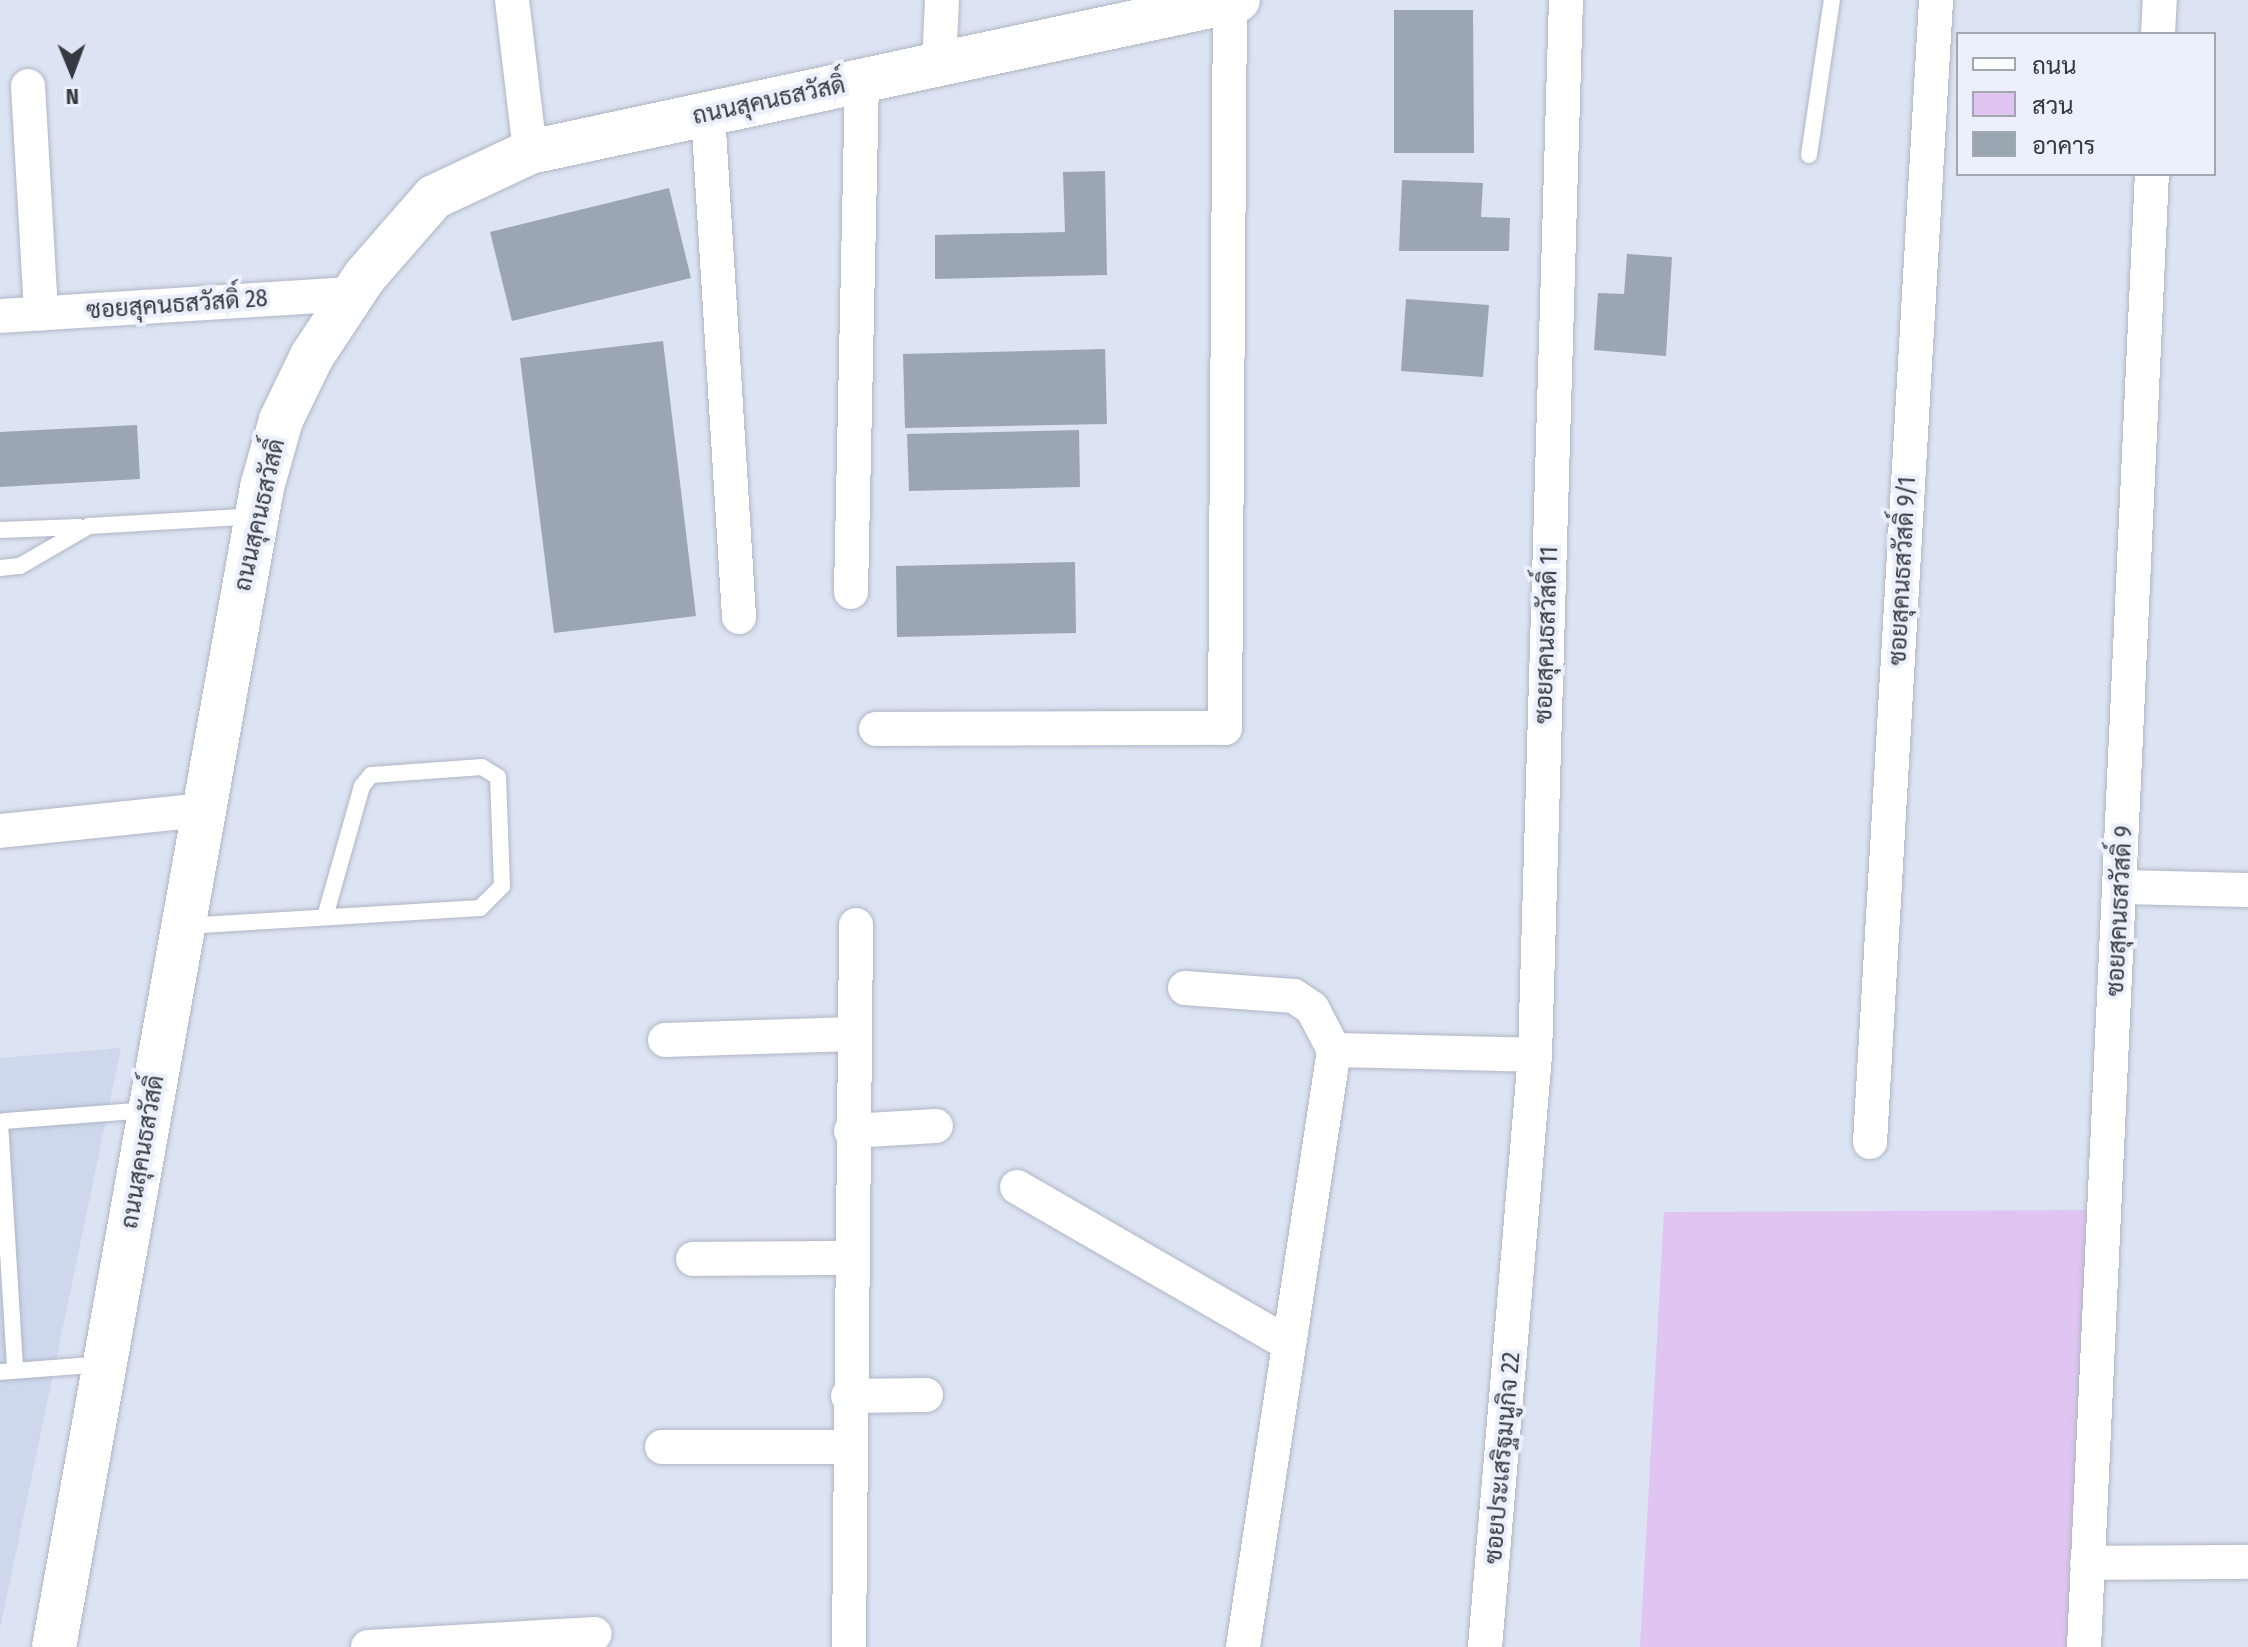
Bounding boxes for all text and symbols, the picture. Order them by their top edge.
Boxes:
north arrow [32,32,112,112]
legend [1956,32,2216,176]
text: ถนน [2032,52,2077,80]
street label: ถนนสุคนธสวัสดิ์ [690,71,848,131]
text: N [66,83,79,110]
text: สวน [2032,92,2074,120]
text: อาคาร [2032,132,2095,160]
street label: ซอยสุคนธสวัสดิ์ 28 [85,284,269,326]
street label: ถนนสุคนธสวัสดิ์ [228,436,292,594]
street label: ซอยสุคนธสวัสดิ์ 9/1 [1884,476,1922,666]
street label: ซอยสุคนธสวัสดิ์ 11 [1530,546,1564,724]
street label: ซอยสุคนธสวัสดิ์ 9 [2101,825,2139,997]
street label: ถนนสุคนธสวัสดิ์ [115,1073,171,1231]
street label: ซอยประเสริฐมนูกิจ 22 [1479,1351,1527,1565]

